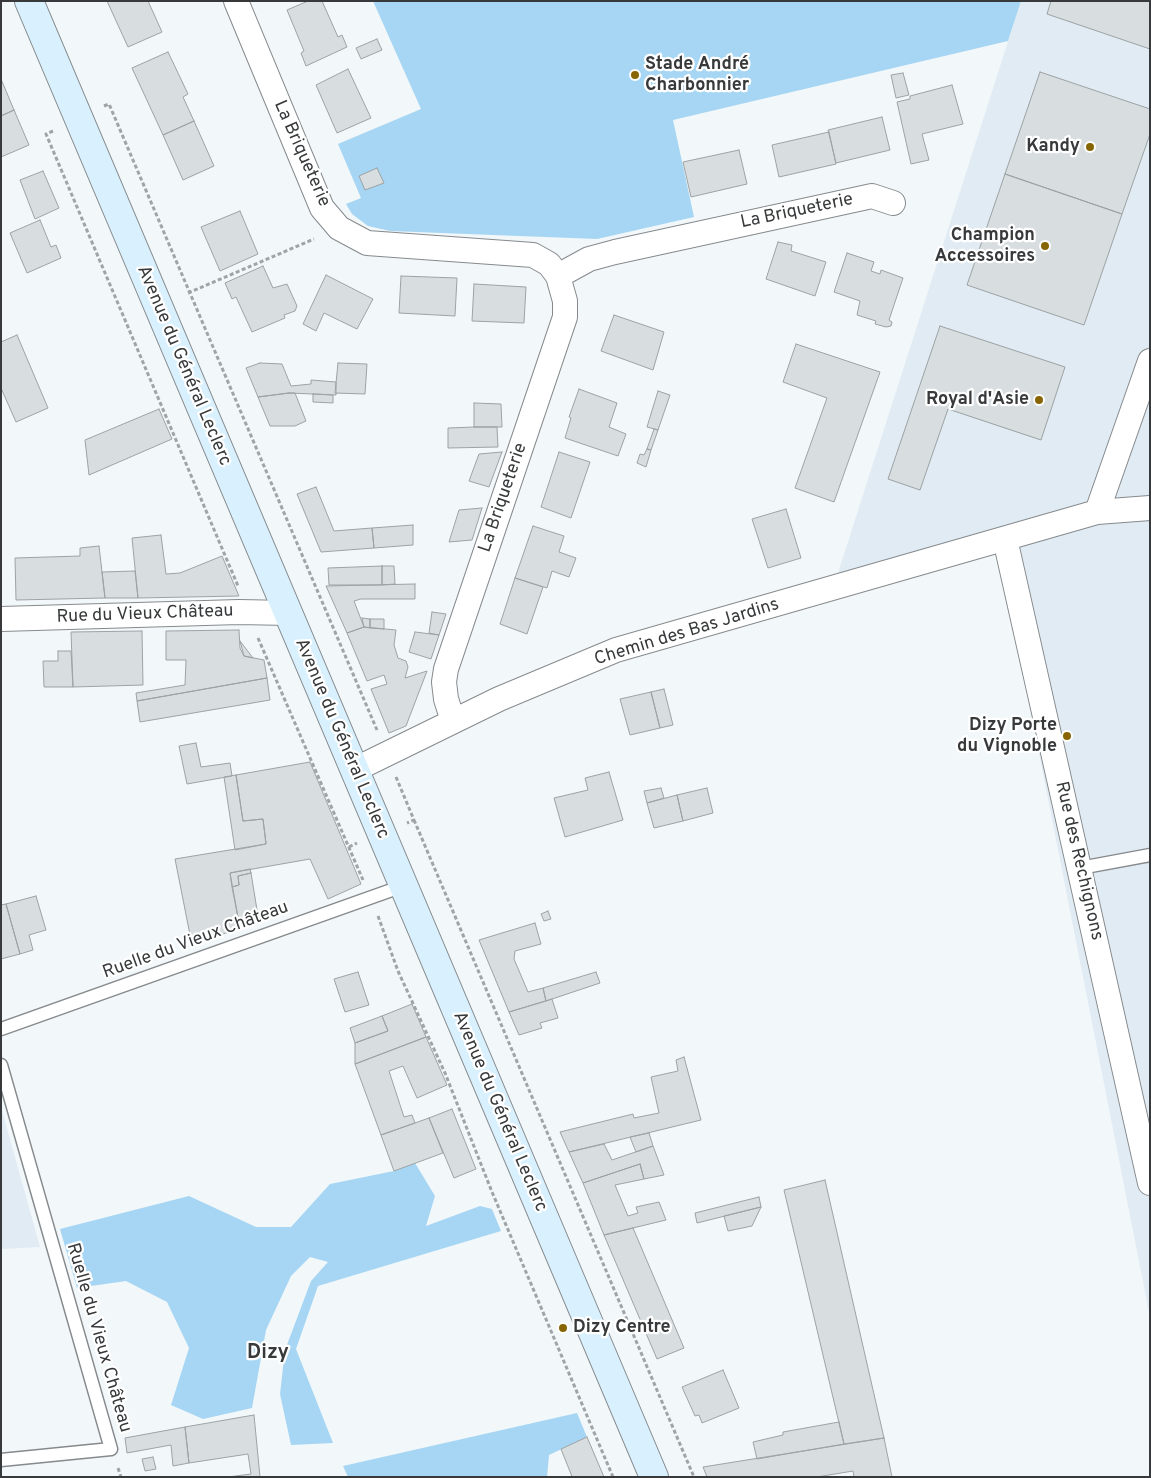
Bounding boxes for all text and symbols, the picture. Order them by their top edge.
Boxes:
place label: Stade André Charbonnier [645,54,749,96]
marker: Stade André Charbonnier [629,69,641,81]
street label: La Briqueterie [268,97,334,211]
place label: Kandy [1026,136,1080,158]
marker: Kandy [1084,141,1096,153]
street label: La Briqueterie [739,190,855,234]
place label: Champion Accessoires [934,225,1035,268]
marker: Champion Accessoires [1039,240,1051,252]
street label: Avenue du Général Leclerc [131,263,235,469]
place label: Royal d'Asie [926,389,1029,411]
marker: Royal d'Asie [1033,394,1045,406]
street label: La Briqueterie [475,440,533,556]
street label: Chemin des Bas Jardins [592,595,782,671]
street label: Rue du Vieux Château [56,601,234,629]
street label: Avenue du Général Leclerc [289,636,393,842]
place label: Dizy Porte du Vignoble [957,715,1057,758]
marker: Dizy Porte du Vignoble [1061,730,1073,742]
street label: Rue des Rechignons [1049,779,1107,943]
street label: Ruelle du Vieux Château [100,897,292,985]
street label: Avenue du Général Leclerc [447,1009,551,1215]
street label: Ruelle du Vieux Château [61,1241,135,1435]
place label: Dizy Centre [573,1317,671,1339]
marker: Dizy Centre [557,1322,569,1334]
district label: Dizy [247,1342,289,1366]

